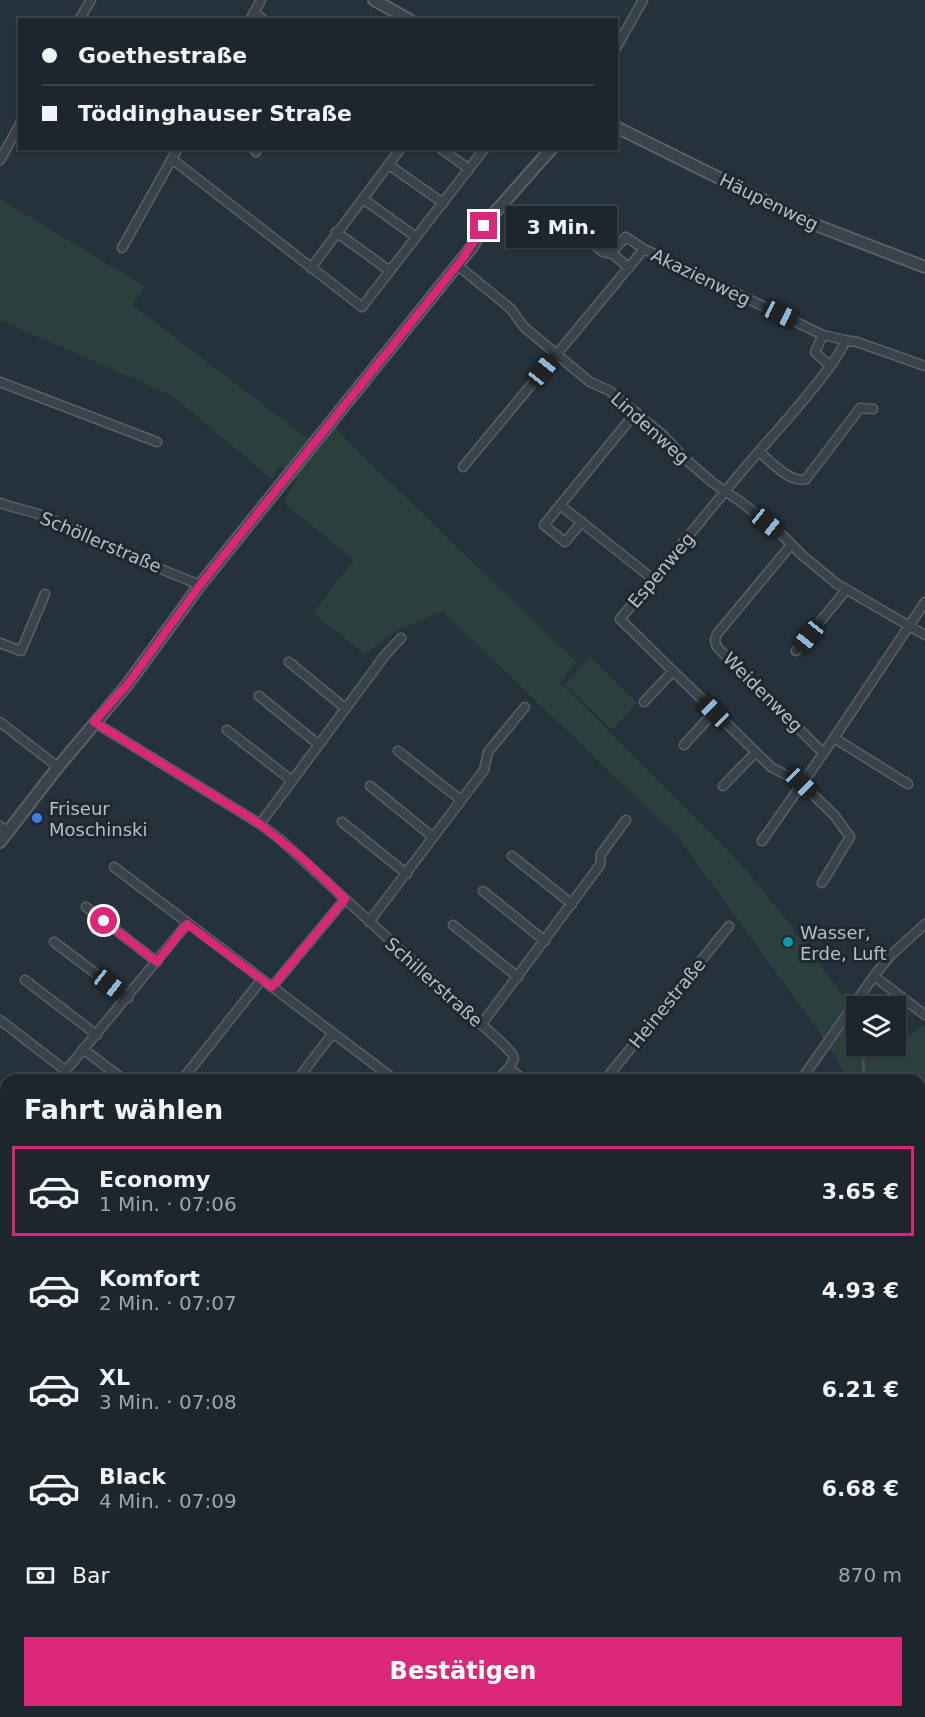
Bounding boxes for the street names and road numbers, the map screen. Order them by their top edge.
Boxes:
street label: Häupenweg [716,169,822,235]
street label: Akazienweg [648,244,754,310]
street label: Lindenweg [607,388,693,468]
street label: Schöllerstraße [37,507,165,577]
street label: Espenweg [623,528,699,612]
street label: Weidenweg [719,648,807,736]
street label: Schillerstraße [381,933,487,1031]
street label: Heinestraße [624,954,710,1052]

